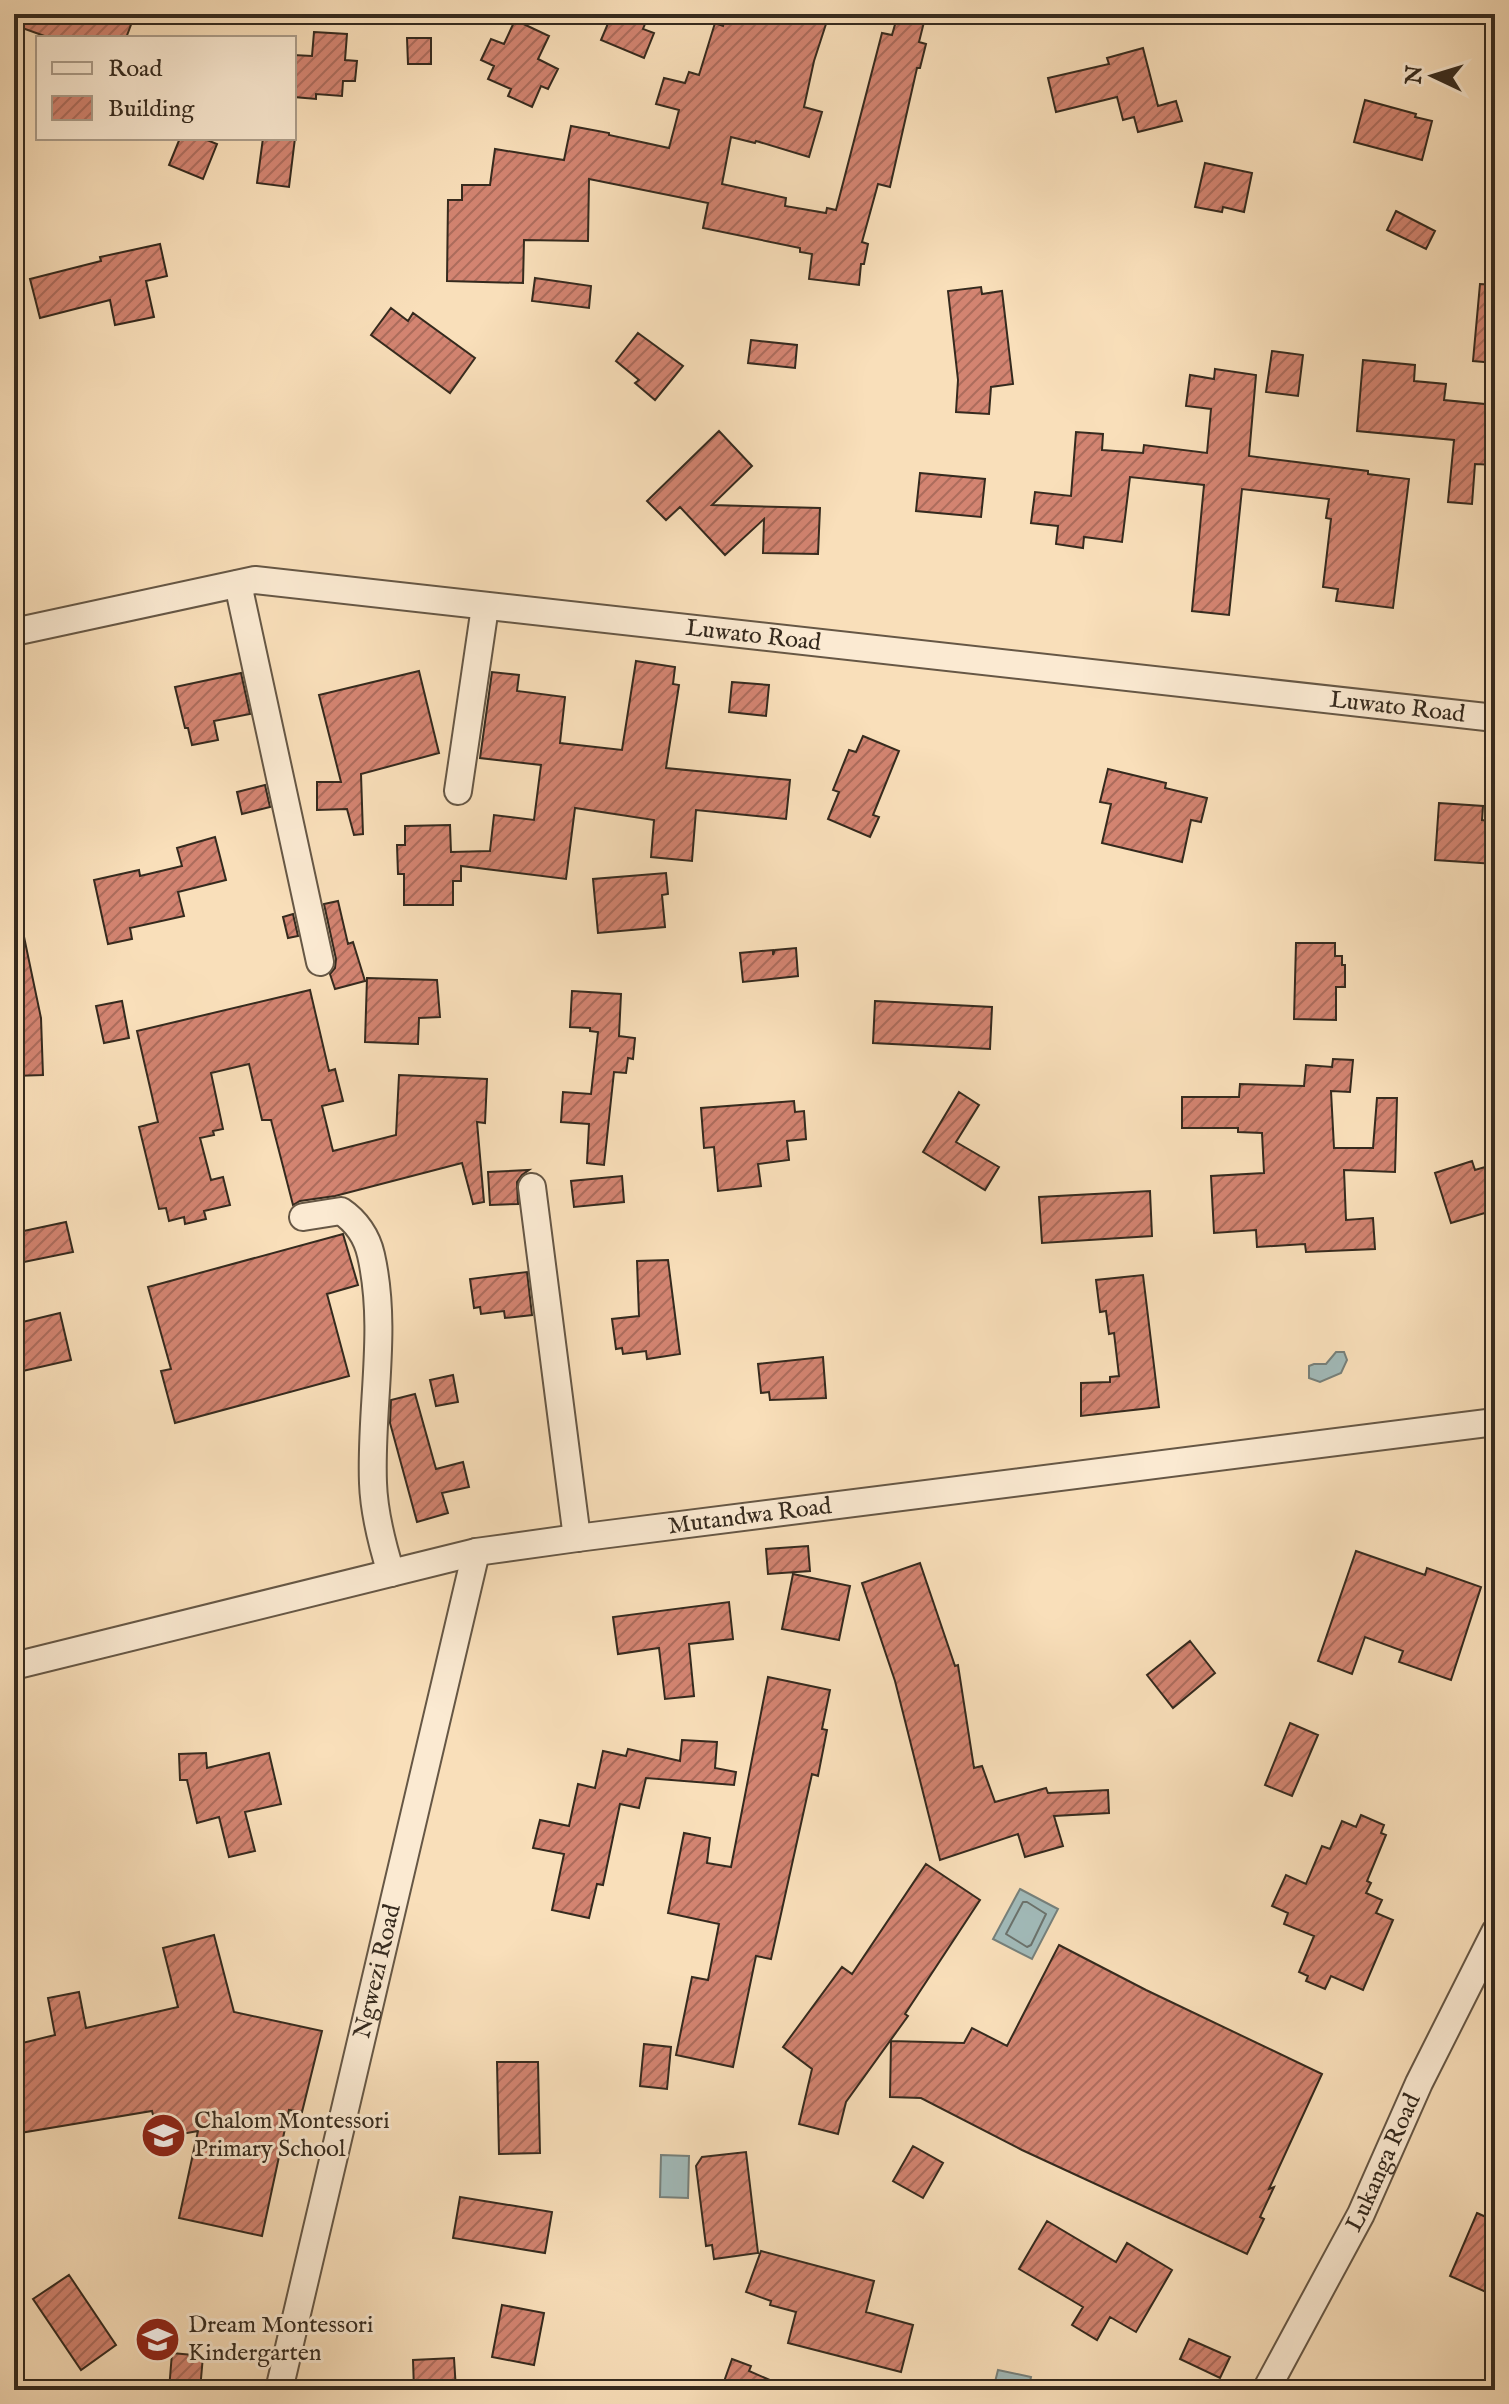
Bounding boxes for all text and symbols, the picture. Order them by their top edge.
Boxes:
legend [36,36,296,140]
north arrow [1393,36,1473,116]
text: Road [108,54,162,85]
text: N [1400,64,1430,86]
text: Building [108,94,195,125]
street label: Luwato Road [684,613,823,658]
street label: Luwato Road [1328,684,1467,730]
street label: Mutandwa Road [666,1490,833,1542]
street label: Ngwezi Road [347,1901,408,2042]
street label: Lukanga Road [1339,2088,1428,2237]
place label: Chalom Montessori Primary School [194,2106,390,2165]
school or university icon: Chalom Montessori Primary School [139,2111,187,2159]
place label: Dream Montessori Kindergarten [188,2310,373,2369]
school or university icon: Dream Montessori Kindergarten [133,2315,181,2363]

